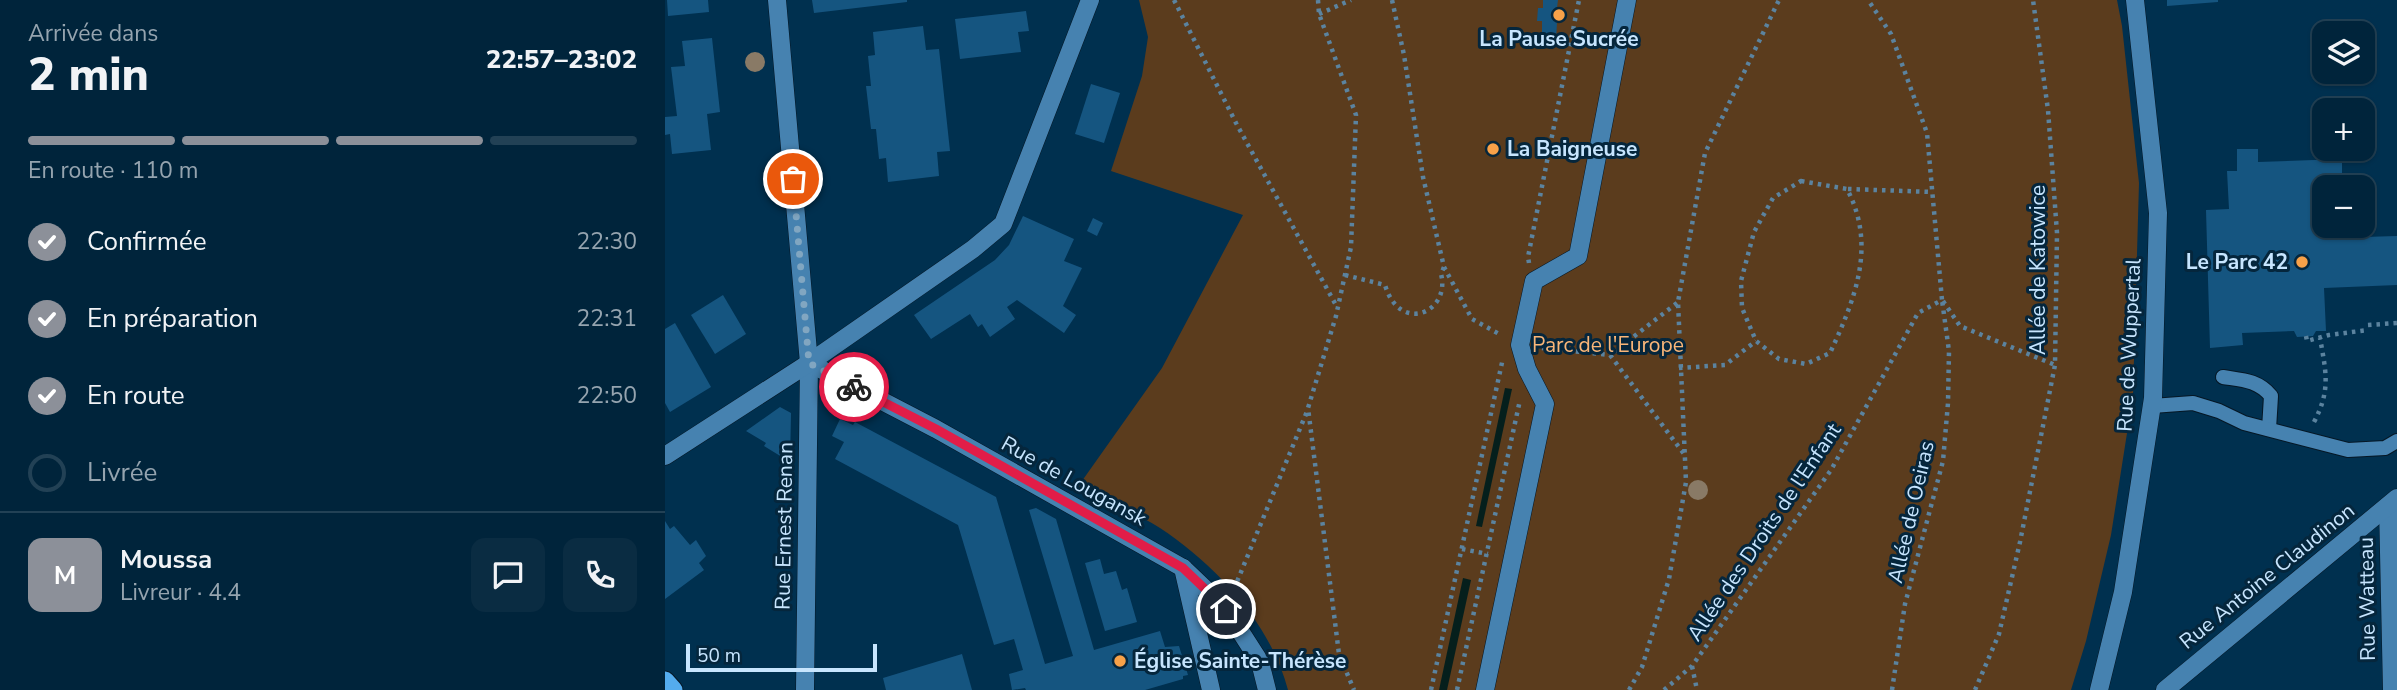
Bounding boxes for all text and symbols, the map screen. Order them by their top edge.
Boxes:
marker: La Pause Sucrée [1551,7,1567,23]
text: Arrivée dans [28,18,158,49]
map controls [2312,21,2375,238]
button: layers [2312,21,2375,84]
place label: La Pause Sucrée [1479,25,1639,53]
text: 22:57–23:02 [486,42,637,77]
text: 2 min [28,43,149,106]
button: + [2312,98,2375,161]
place label: La Baigneuse [1507,135,1637,163]
marker: La Baigneuse [1485,141,1501,157]
pin [763,149,823,209]
text: En route · 110 m [28,155,198,186]
icon: bag [774,160,812,198]
button: − [2312,175,2375,238]
street label: Allée de Katowice [2024,185,2052,355]
icon: check [28,223,66,261]
text: Confirmée [87,224,207,259]
text: 22:30 [577,226,637,257]
place label: Le Parc 42 [2186,248,2288,276]
marker: Le Parc 42 [2294,254,2310,270]
street label: Rue de Wuppertal [2110,257,2148,432]
icon: check [28,300,66,338]
text: En préparation [87,301,258,336]
text: 22:31 [577,303,637,334]
park label: Parc de l'Europe [1532,331,1684,359]
courier [819,352,889,422]
icon: bike [835,368,873,406]
icon: check [28,377,66,415]
text: En route [87,378,185,413]
text: 22:50 [577,380,637,411]
street label: Allée des Droits de l'Enfant [1681,417,1848,646]
street label: Rue de Lougansk [996,430,1152,533]
street label: Allée de Oeiras [1881,438,1941,586]
street label: Rue Ernest Renan [769,442,799,610]
text: Livrée [87,455,157,490]
street label: Rue Antoine Claudinon [2174,497,2360,655]
street label: Rue Watteau [2352,537,2382,661]
button: chat [471,538,545,612]
button: phone [563,538,637,612]
text: Moussa [120,542,212,577]
text: M [54,558,76,593]
text: Livreur · 4.4 [120,577,241,608]
pin [1196,579,1256,639]
icon: home [1207,590,1245,628]
scale bar [686,641,877,673]
text: 50 m [697,643,741,669]
place label: Église Sainte-Thérèse [1134,647,1346,675]
marker: Église Sainte-Thérèse [1112,653,1128,669]

